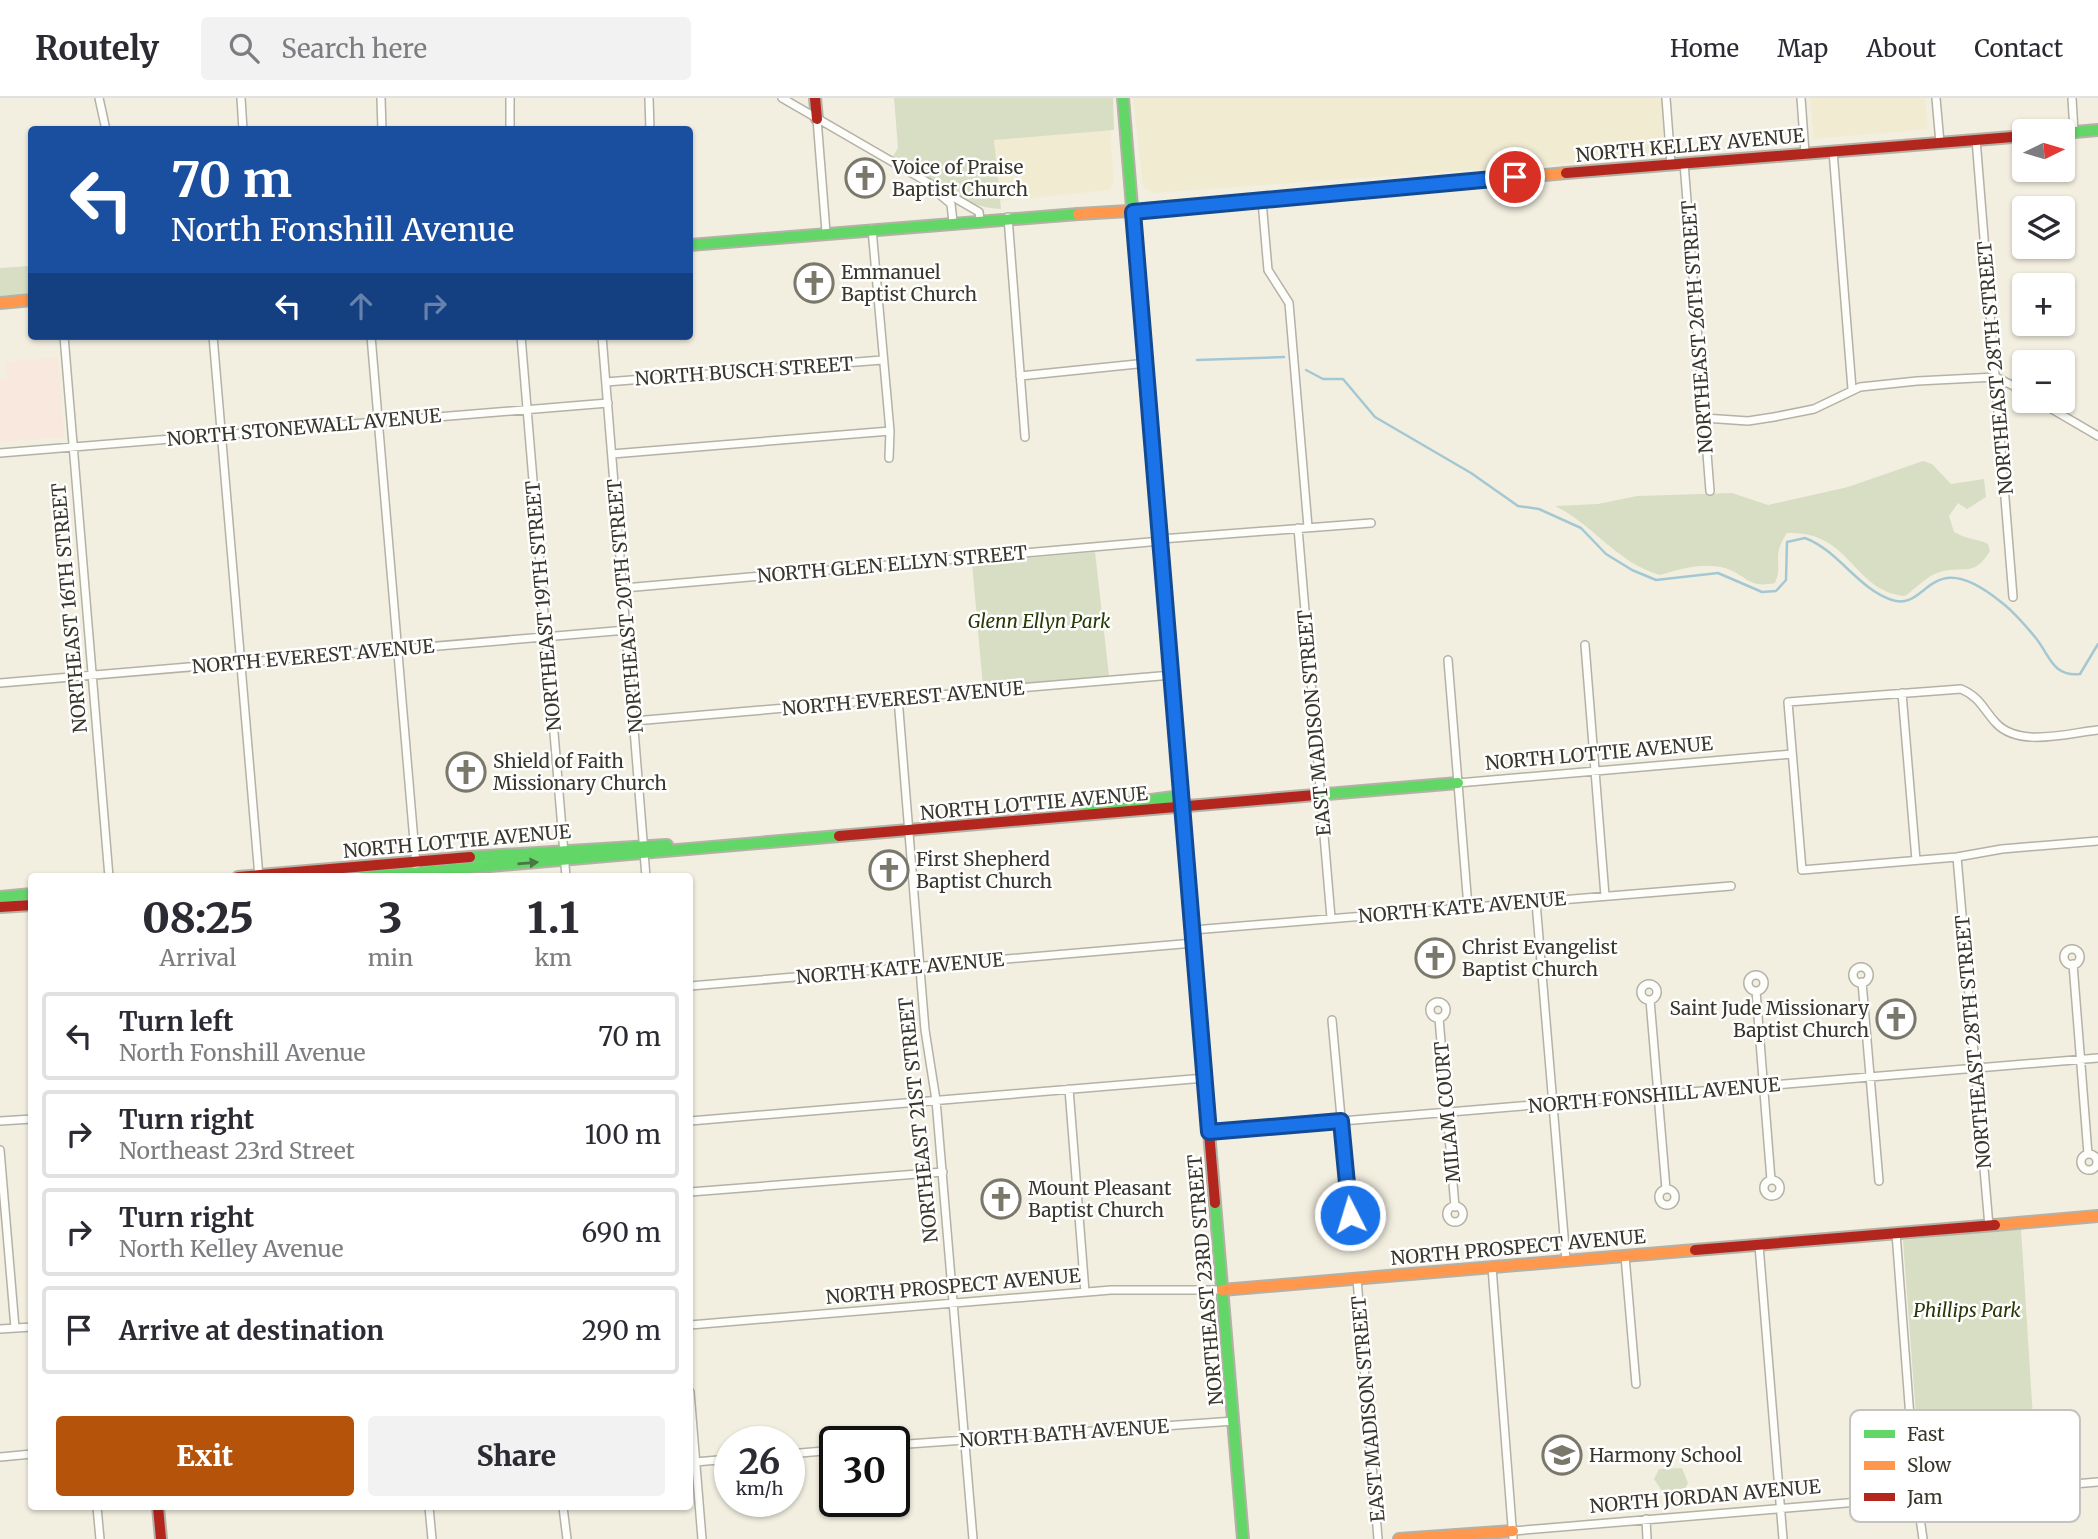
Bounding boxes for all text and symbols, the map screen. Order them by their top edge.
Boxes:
search box [201,17,691,80]
text: Routely [35,28,159,69]
icon: search [225,29,263,67]
text: Search here [281,32,427,65]
text: Home [1670,33,1739,64]
text: Map [1777,33,1828,64]
text: About [1866,33,1936,64]
text: Contact [1974,33,2063,64]
north arrow [2012,119,2076,182]
map controls [2012,119,2075,413]
street label: NORTH KELLEY AVENUE [1574,123,1806,167]
pin [1485,147,1545,207]
text: 70 m [171,149,292,210]
icon: left [56,154,147,245]
place label: Voice of Praise Baptist Church [891,155,1028,201]
church icon: Voice of Praise Baptist Church [844,157,886,199]
icon: arrive [1496,158,1534,196]
button: layers [2012,196,2075,259]
street label: NORTHEAST 26TH STREET [1676,200,1718,454]
text: North Fonshill Avenue [171,210,514,250]
street label: NORTHEAST 28TH STREET [1972,240,2018,496]
place label: Emmanuel Baptist Church [841,260,977,306]
church icon: Emmanuel Baptist Church [793,262,835,304]
button: + [2012,273,2075,336]
icon: left [269,287,307,325]
icon: ahead [342,287,380,325]
icon: right [415,287,453,325]
button: − [2012,350,2075,413]
street label: NORTH BUSCH STREET [634,351,854,391]
street label: NORTH STONEWALL AVENUE [166,403,442,451]
street label: NORTHEAST 20TH STREET [602,478,648,734]
street label: NORTHEAST 19TH STREET [520,480,566,732]
street label: NORTHEAST 16TH STREET [46,482,92,734]
street label: NORTH GLEN ELLYN STREET [756,540,1028,588]
park label: Glenn Ellyn Park [968,609,1111,633]
street label: EAST MADISON STREET [1292,609,1336,837]
street label: NORTH EVEREST AVENUE [191,633,435,679]
street label: NORTH EVEREST AVENUE [781,675,1025,721]
street label: NORTH LOTTIE AVENUE [1484,731,1714,775]
place label: Shield of Faith Missionary Church [493,749,667,795]
church icon: Shield of Faith Missionary Church [445,751,487,793]
street label: NORTH LOTTIE AVENUE [919,781,1149,825]
street label: NORTH LOTTIE AVENUE [342,819,572,863]
place label: First Shepherd Baptist Church [916,847,1052,893]
church icon: First Shepherd Baptist Church [868,849,910,891]
one-way arrow [518,857,540,868]
street label: NORTH KATE AVENUE [1357,886,1567,928]
text: 08:25 [142,892,254,944]
text: 3 [378,892,403,944]
text: 1.1 [527,892,579,944]
street label: NORTHEAST 28TH STREET [1950,914,1996,1170]
place label: Christ Evangelist Baptist Church [1462,935,1618,981]
church icon: Christ Evangelist Baptist Church [1414,937,1456,979]
text: Arrival [159,943,236,972]
text: min [368,943,413,972]
text: km [534,943,572,972]
street label: NORTH KATE AVENUE [795,947,1005,989]
street label: NORTHEAST 21ST STREET [893,996,943,1244]
place label: Saint Jude Missionary Baptist Church [1669,996,1869,1042]
church icon: Saint Jude Missionary Baptist Church [1875,998,1917,1040]
text: Turn left [119,1005,233,1038]
icon: left [60,1017,98,1055]
text: 70 m [598,1020,661,1053]
text: North Fonshill Avenue [119,1038,366,1067]
street label: MILAM COURT [1429,1040,1465,1184]
street label: NORTH FONSHILL AVENUE [1527,1072,1781,1118]
text: Turn right [119,1103,254,1136]
icon: right [60,1115,98,1153]
text: 100 m [585,1118,661,1151]
text: Northeast 23rd Street [119,1136,355,1165]
street label: NORTHEAST 23RD STREET [1182,1154,1228,1406]
place label: Mount Pleasant Baptist Church [1028,1176,1172,1222]
church icon: Mount Pleasant Baptist Church [980,1178,1022,1220]
position arrow [1313,1178,1387,1252]
text: Turn right [119,1201,254,1234]
icon: right [60,1213,98,1251]
text: 690 m [581,1216,661,1249]
street label: NORTH PROSPECT AVENUE [1390,1224,1646,1270]
text: North Kelley Avenue [119,1234,344,1263]
street label: NORTH PROSPECT AVENUE [825,1263,1081,1309]
street label: EAST MADISON STREET [1346,1295,1390,1523]
park label: Phillips Park [1913,1298,2021,1322]
icon: arrive [60,1311,98,1349]
text: Arrive at destination [119,1314,384,1347]
text: 290 m [582,1314,661,1347]
legend [1850,1410,2080,1522]
street label: NORTH BATH AVENUE [958,1414,1170,1452]
button: Exit [56,1416,354,1496]
button: Share [368,1416,665,1496]
text: Fast [1907,1422,1945,1446]
speed limit sign: 30 [819,1426,910,1517]
school or university icon: Harmony School [1541,1434,1583,1476]
text: 26 [739,1440,780,1484]
place label: Harmony School [1589,1443,1742,1467]
text: Slow [1907,1453,1952,1477]
street label: NORTH JORDAN AVENUE [1589,1474,1821,1518]
text: km/h [736,1477,783,1500]
text: Jam [1906,1485,1943,1509]

